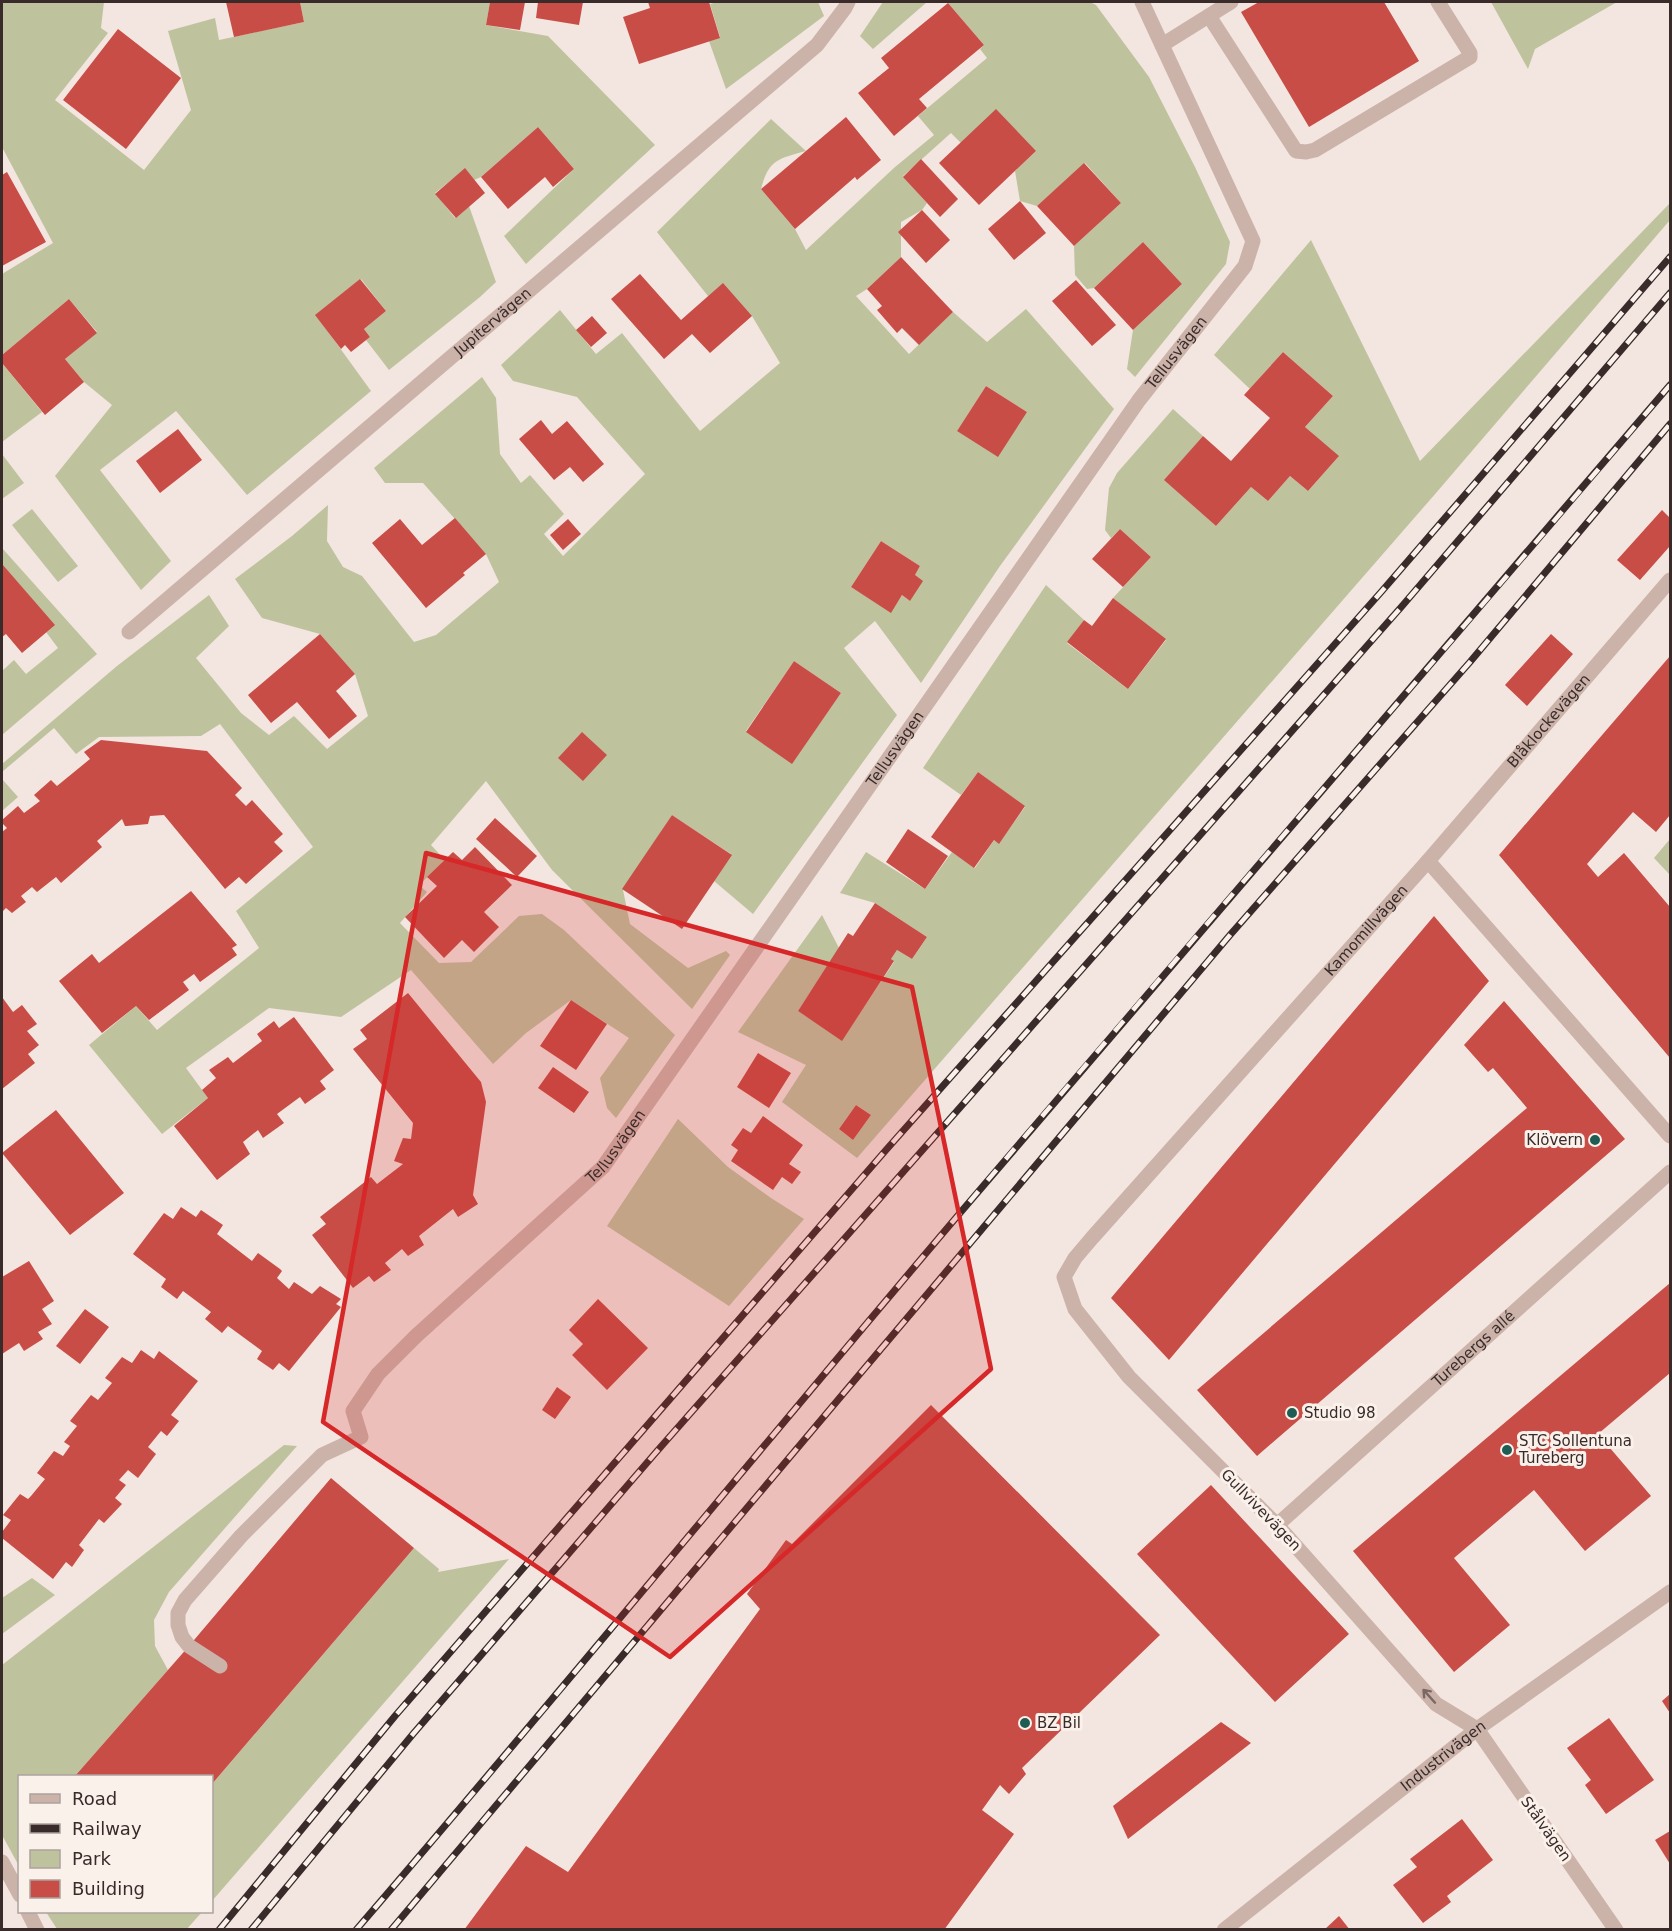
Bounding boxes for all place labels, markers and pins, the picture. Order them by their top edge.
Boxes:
place label: Klövern [1526,1131,1583,1149]
marker: Klövern [1588,1133,1602,1147]
place label: Studio 98 [1304,1404,1376,1422]
marker: Studio 98 [1285,1406,1299,1420]
place label: STC Sollentuna Tureberg [1518,1432,1632,1467]
marker: STC Sollentuna Tureberg [1500,1443,1514,1457]
place label: BZ Bil [1037,1714,1081,1732]
marker: BZ Bil [1018,1716,1032,1730]

